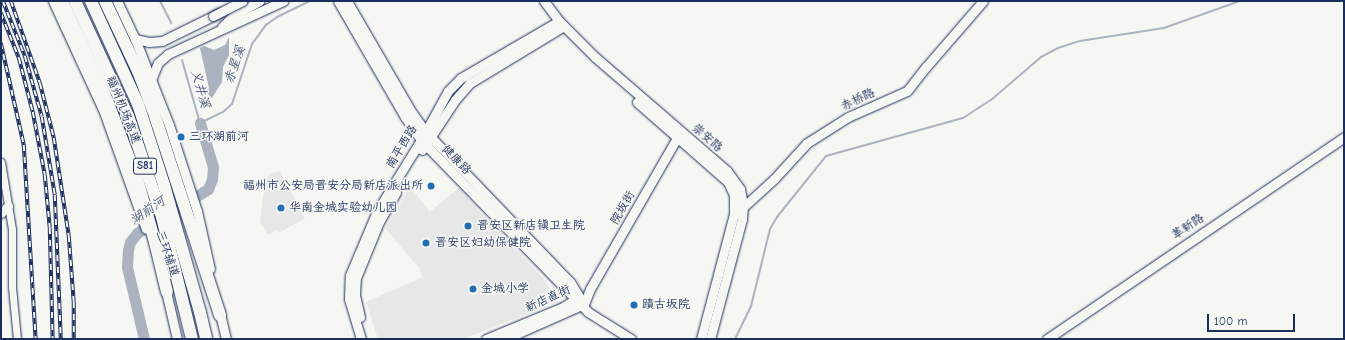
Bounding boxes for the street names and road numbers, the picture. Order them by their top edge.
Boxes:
street label: 福州机场高速 [103,74,143,146]
street label: 赤桥路 [839,86,877,114]
street label: 崇安路 [689,121,725,155]
street label: 南平西路 [383,123,421,171]
street label: 健康路 [438,142,474,178]
road number: S81 [133,157,157,175]
street label: 院坂街 [608,189,638,227]
street label: 革新路 [1169,211,1207,243]
street label: 三环辅道 [152,229,182,279]
street label: 新店直街 [523,282,573,316]

